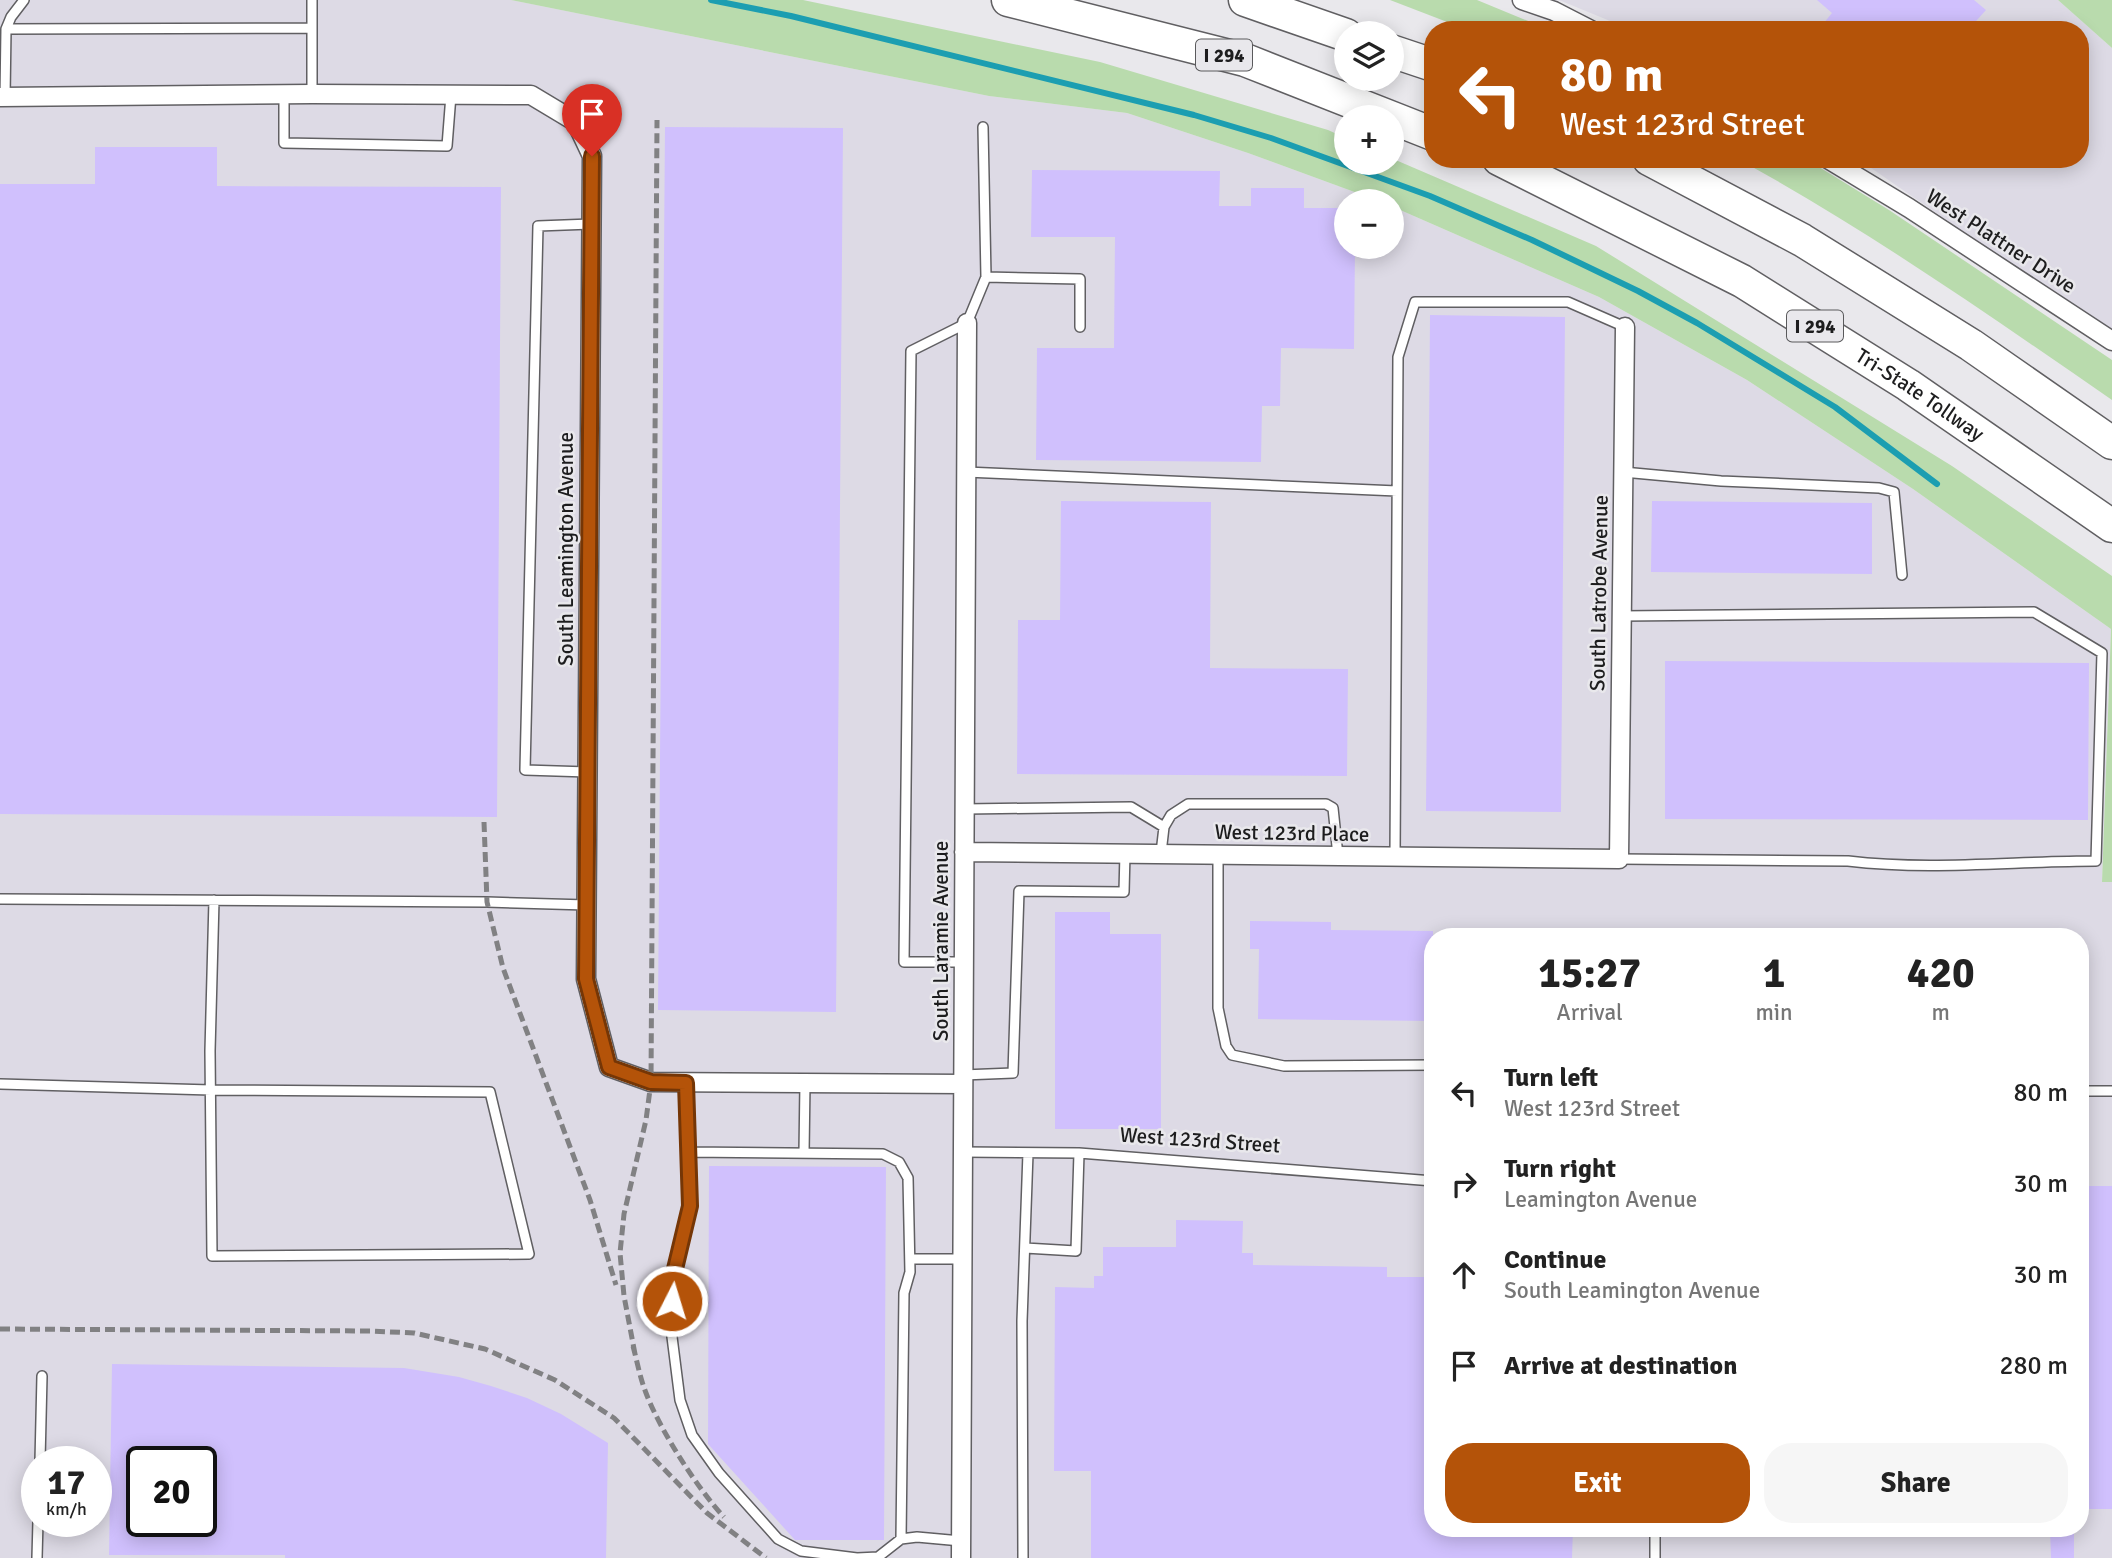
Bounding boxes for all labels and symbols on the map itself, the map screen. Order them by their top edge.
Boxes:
road number: I 294 [1196,40,1252,70]
pin [562,84,622,156]
street label: West Plattner Drive [1921,183,2081,299]
road number: I 294 [1787,310,1843,342]
street label: Tri-State Tollway [1851,343,1989,447]
street label: South Leamington Avenue [553,432,579,666]
street label: South Latrobe Avenue [1584,495,1614,691]
street label: West 123rd Place [1214,819,1370,847]
street label: South Laramie Avenue [928,841,954,1041]
street label: West 123rd Street [1119,1121,1281,1159]
position arrow [635,1264,709,1338]
speed limit sign: 20 [126,1446,217,1537]

